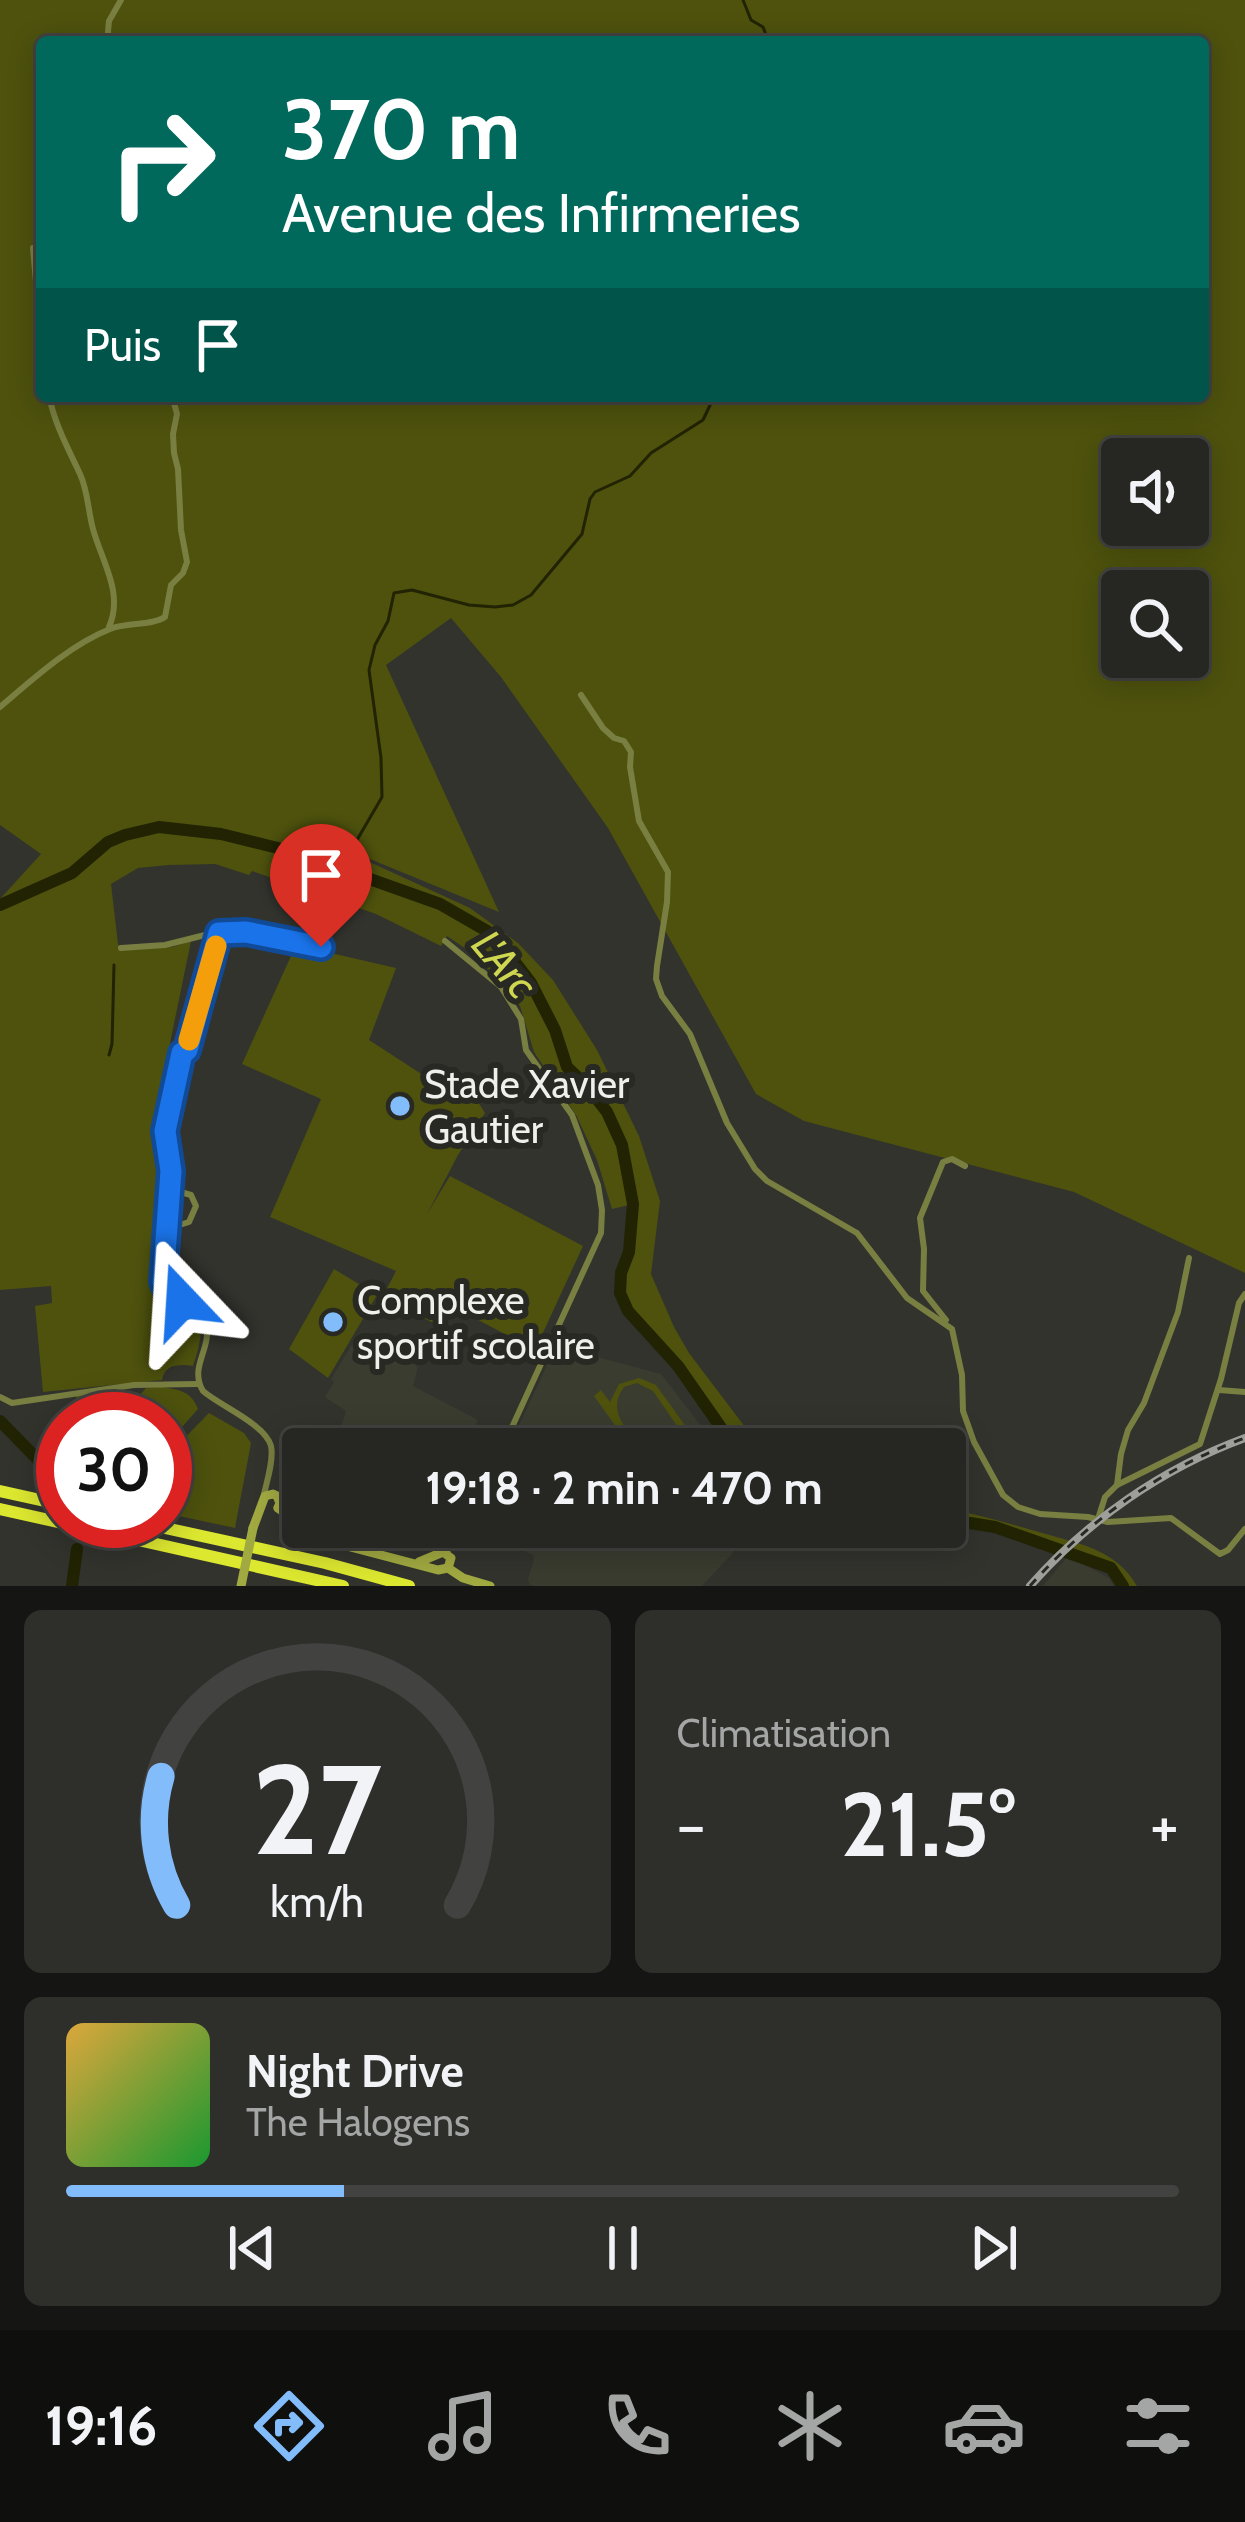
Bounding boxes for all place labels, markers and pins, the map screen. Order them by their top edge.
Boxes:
pin [270,824,372,947]
place label: Stade Xavier Gautier [424,1060,630,1153]
marker: Stade Xavier Gautier [387,1093,413,1119]
place label: Complexe sportif scolaire [357,1276,595,1369]
marker: Complexe sportif scolaire [320,1309,346,1335]

